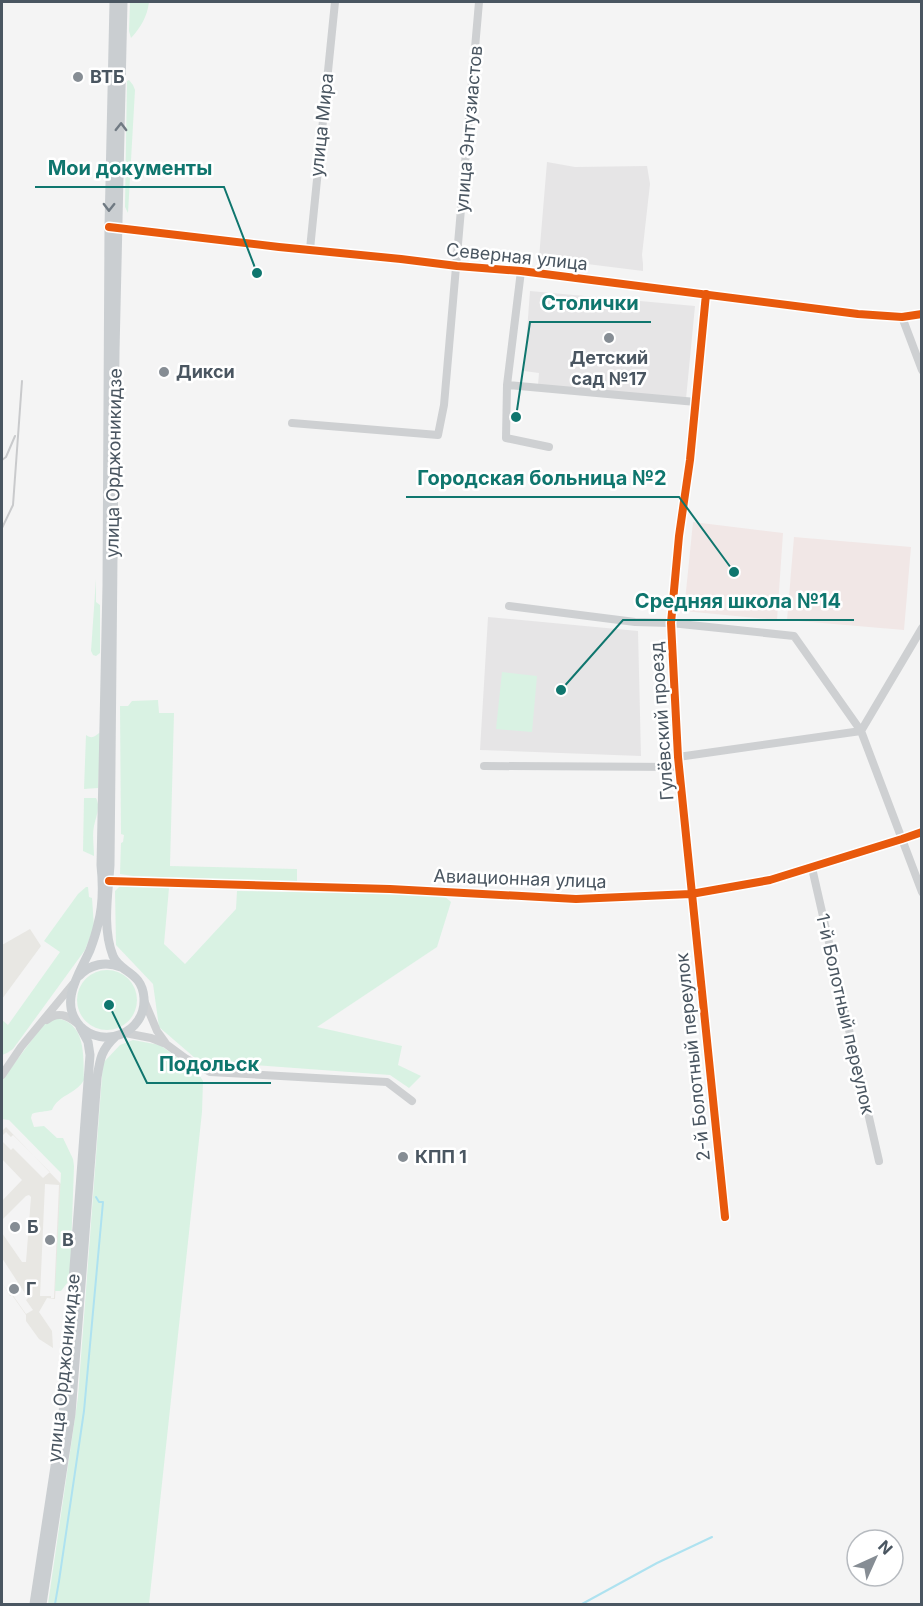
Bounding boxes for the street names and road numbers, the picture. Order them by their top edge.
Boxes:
street label: улица Энтузиастов [451,45,486,213]
street label: улица Мира [306,72,337,178]
street label: Северная улица [445,239,589,274]
street label: улица Орджоникидзе [101,368,126,558]
street label: Гулёвский проезд [645,641,678,801]
street label: Авиационная улица [433,865,607,892]
street label: 1-й Болотный переулок [812,911,879,1117]
street label: 2-й Болотный переулок [671,952,714,1162]
street label: улица Орджоникидзе [43,1273,84,1463]

